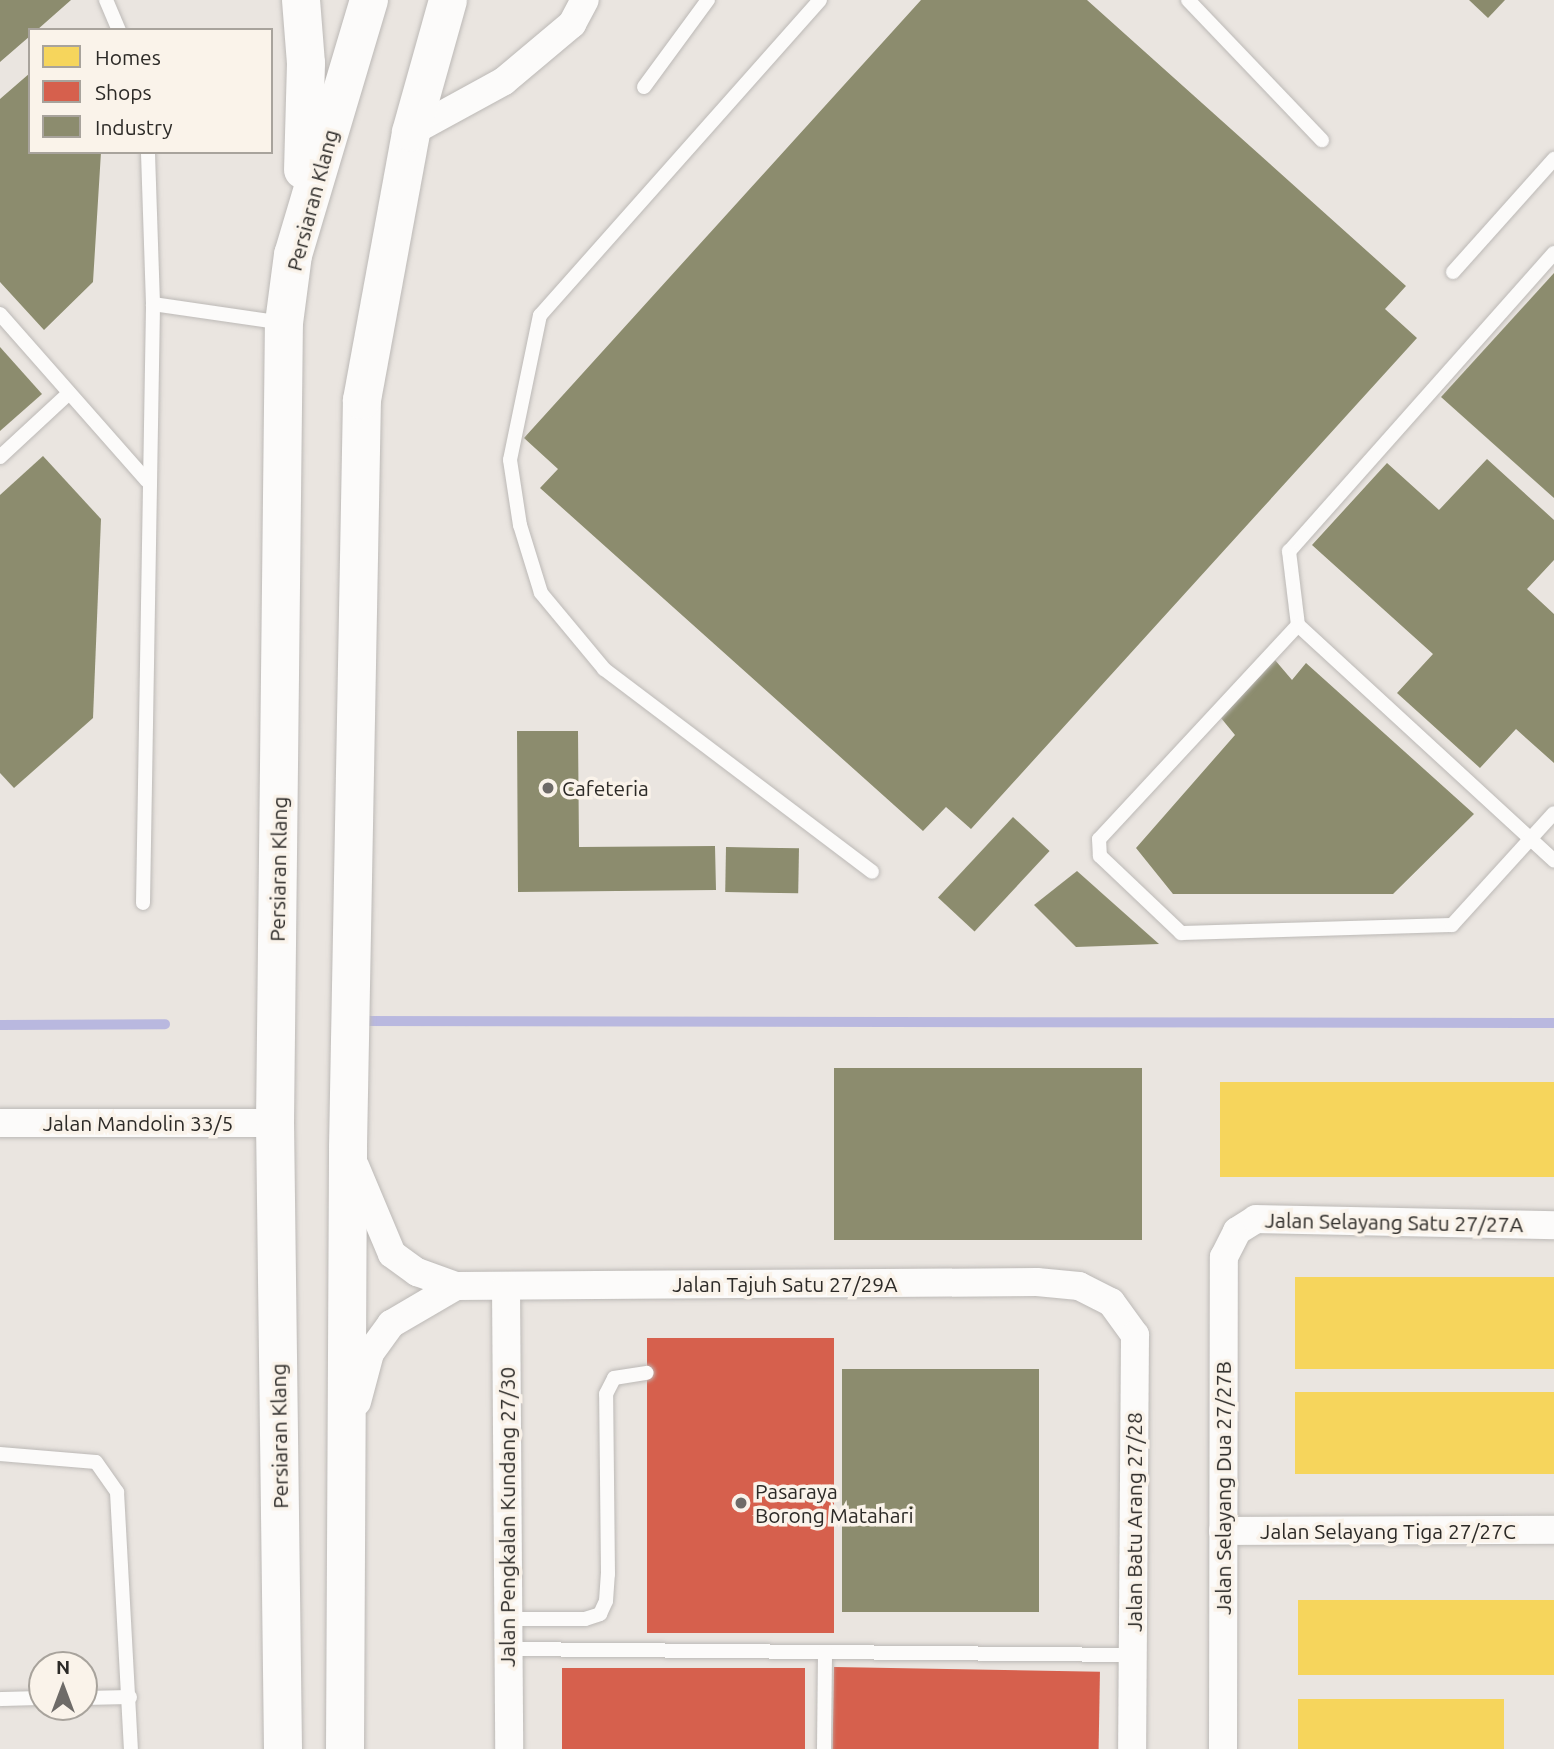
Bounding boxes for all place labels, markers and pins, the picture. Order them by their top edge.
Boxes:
place label: Cafeteria [562,775,649,801]
marker: Cafeteria [540,780,556,796]
place label: Pasaraya Borong Matahari [755,1478,914,1528]
marker: Pasaraya Borong Matahari [733,1495,749,1511]

